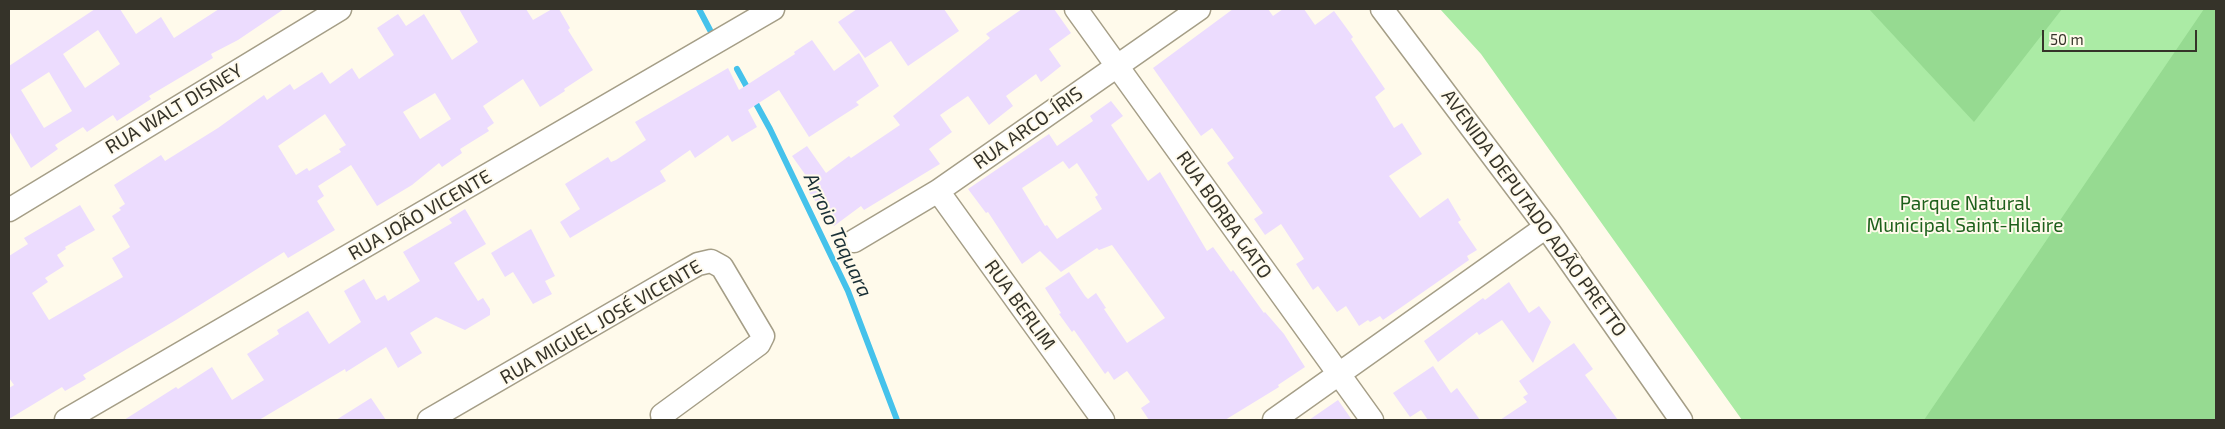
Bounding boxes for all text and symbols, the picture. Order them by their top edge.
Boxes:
scale bar [2045,20,2200,52]
text: 50 m [2050,30,2084,48]
street label: RUA WALT DISNEY [101,59,247,159]
street label: RUA ARCO-ÍRIS [969,82,1087,174]
street label: AVENIDA DEPUTADO ADÃO PRETTO [1437,85,1631,341]
street label: RUA BORBA GATO [1171,147,1277,283]
street label: RUA JOÃO VICENTE [344,165,496,265]
water label: Arroio Taquara [799,169,877,301]
park label: Parque Natural Municipal Saint-Hilaire [1867,193,2063,237]
street label: RUA MIGUEL JOSÉ VICENTE [496,255,706,389]
street label: RUA BERLIM [980,255,1060,355]

